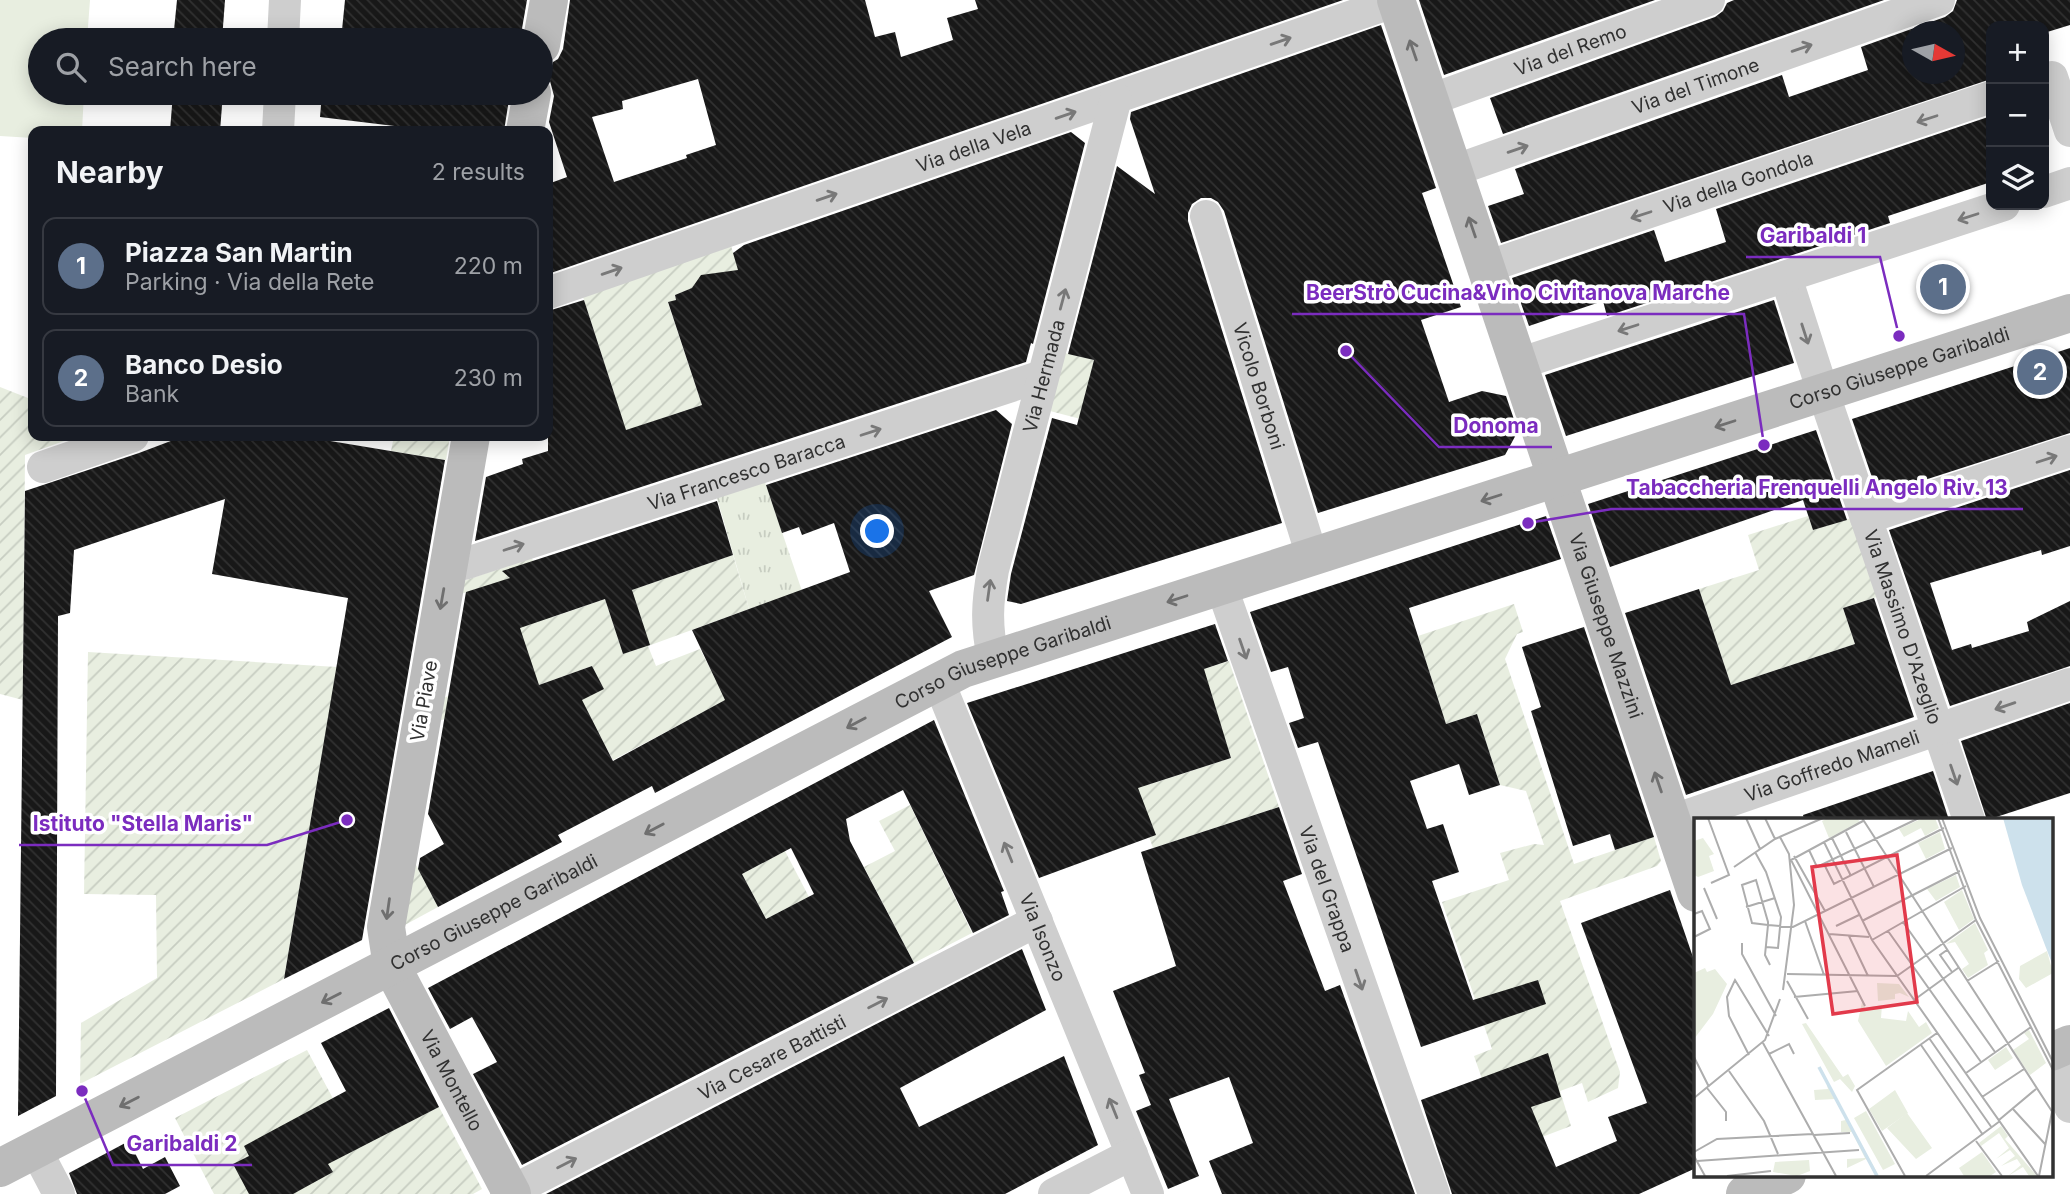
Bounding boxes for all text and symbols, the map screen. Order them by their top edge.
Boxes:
street label: Via del Remo [1511,19,1629,80]
north arrow [1902,21,1965,84]
map controls [1986,21,2049,210]
button: + [1986,21,2049,84]
search box [28,28,553,105]
one-way arrow [1269,34,1291,46]
one-way arrow [1406,40,1418,62]
one-way arrow [1790,41,1812,54]
icon: search [52,48,90,86]
text: Search here [108,51,257,82]
street label: Via del Timone [1629,53,1762,119]
button: − [1986,84,2049,147]
one-way arrow [1054,108,1076,120]
one-way arrow [1916,114,1938,126]
street label: Via della Vela [913,116,1034,177]
one-way arrow [1506,142,1528,154]
street label: Via della Gondola [1660,146,1816,218]
button: layers [1986,147,2049,210]
text: Nearby [56,154,164,190]
text: 2 results [432,158,525,186]
one-way arrow [816,190,838,202]
one-way arrow [1630,209,1652,222]
one-way arrow [1957,211,1979,224]
callout: Garibaldi 1 [1746,215,1880,257]
one-way arrow [1465,216,1477,238]
text: Garibaldi 1 [1760,223,1866,248]
text: Piazza San Martin [125,237,353,268]
text: 1 [76,252,86,280]
text: 220 m [454,252,523,280]
pin: 1 [1920,261,1966,313]
one-way arrow [601,264,623,276]
text: Parking · Via della Rete [125,268,375,296]
callout: BeerStrò Cucina&Vino Civitanova Marche [1292,272,1744,314]
text: BeerStrò Cucina&Vino Civitanova Marche [1306,280,1730,305]
one-way arrow [1057,288,1070,310]
street label: Via Hermada [1018,317,1069,435]
street label: Vicolo Borboni [1228,320,1290,452]
street label: Corso Giuseppe Garibaldi [1786,322,2012,414]
one-way arrow [1618,323,1640,335]
one-way arrow [1799,323,1812,345]
pin: 2 [2017,346,2063,398]
text: Banco Desio [125,349,283,380]
text: 2 [74,364,88,392]
text: 230 m [454,364,523,392]
text: Bank [125,380,179,408]
callout: Donoma [1439,405,1552,447]
text: Donoma [1453,413,1539,438]
one-way arrow [1714,418,1736,431]
one-way arrow [859,425,881,437]
street label: Via Francesco Baracca [645,429,848,515]
one-way arrow [2036,451,2058,464]
callout: Tabaccheria Frenquelli Angelo Riv. 13 [1612,467,2023,509]
text: Tabaccheria Frenquelli Angelo Riv. 13 [1626,475,2008,500]
one-way arrow [1480,492,1502,505]
your location [860,514,894,548]
street label: Via Massimo D'Azeglio [1859,527,1947,727]
street label: Via Giuseppe Mazzini [1564,530,1648,721]
one-way arrow [503,540,525,553]
one-way arrow [983,580,996,602]
one-way arrow [435,587,448,610]
one-way arrow [1166,593,1188,606]
street label: Corso Giuseppe Garibaldi [890,611,1114,714]
one-way arrow [1238,638,1250,660]
street label: Via Piave [406,659,442,743]
one-way arrow [1995,701,2017,713]
one-way arrow [846,717,867,730]
street label: Via Goffredo Mameli [1741,725,1922,807]
one-way arrow [1949,763,1961,785]
one-way arrow [1651,772,1663,794]
callout: Istituto "Stella Maris" [19,803,267,845]
text: Istituto "Stella Maris" [33,811,253,836]
inset map [1694,818,2052,1176]
one-way arrow [644,822,665,836]
street label: Via del Grappa [1295,823,1360,955]
one-way arrow [1001,842,1014,864]
street label: Corso Giuseppe Garibaldi [386,849,601,975]
street label: Via Isonzo [1015,890,1071,985]
one-way arrow [381,897,394,920]
one-way arrow [1354,968,1366,990]
one-way arrow [321,992,342,1005]
one-way arrow [867,995,888,1009]
street label: Via Cesare Battisti [694,1010,850,1105]
street label: Via Montello [416,1026,488,1135]
one-way arrow [119,1096,140,1110]
one-way arrow [1106,1098,1119,1119]
callout: Garibaldi 2 [113,1123,252,1165]
text: Garibaldi 2 [127,1131,237,1156]
one-way arrow [556,1155,577,1169]

